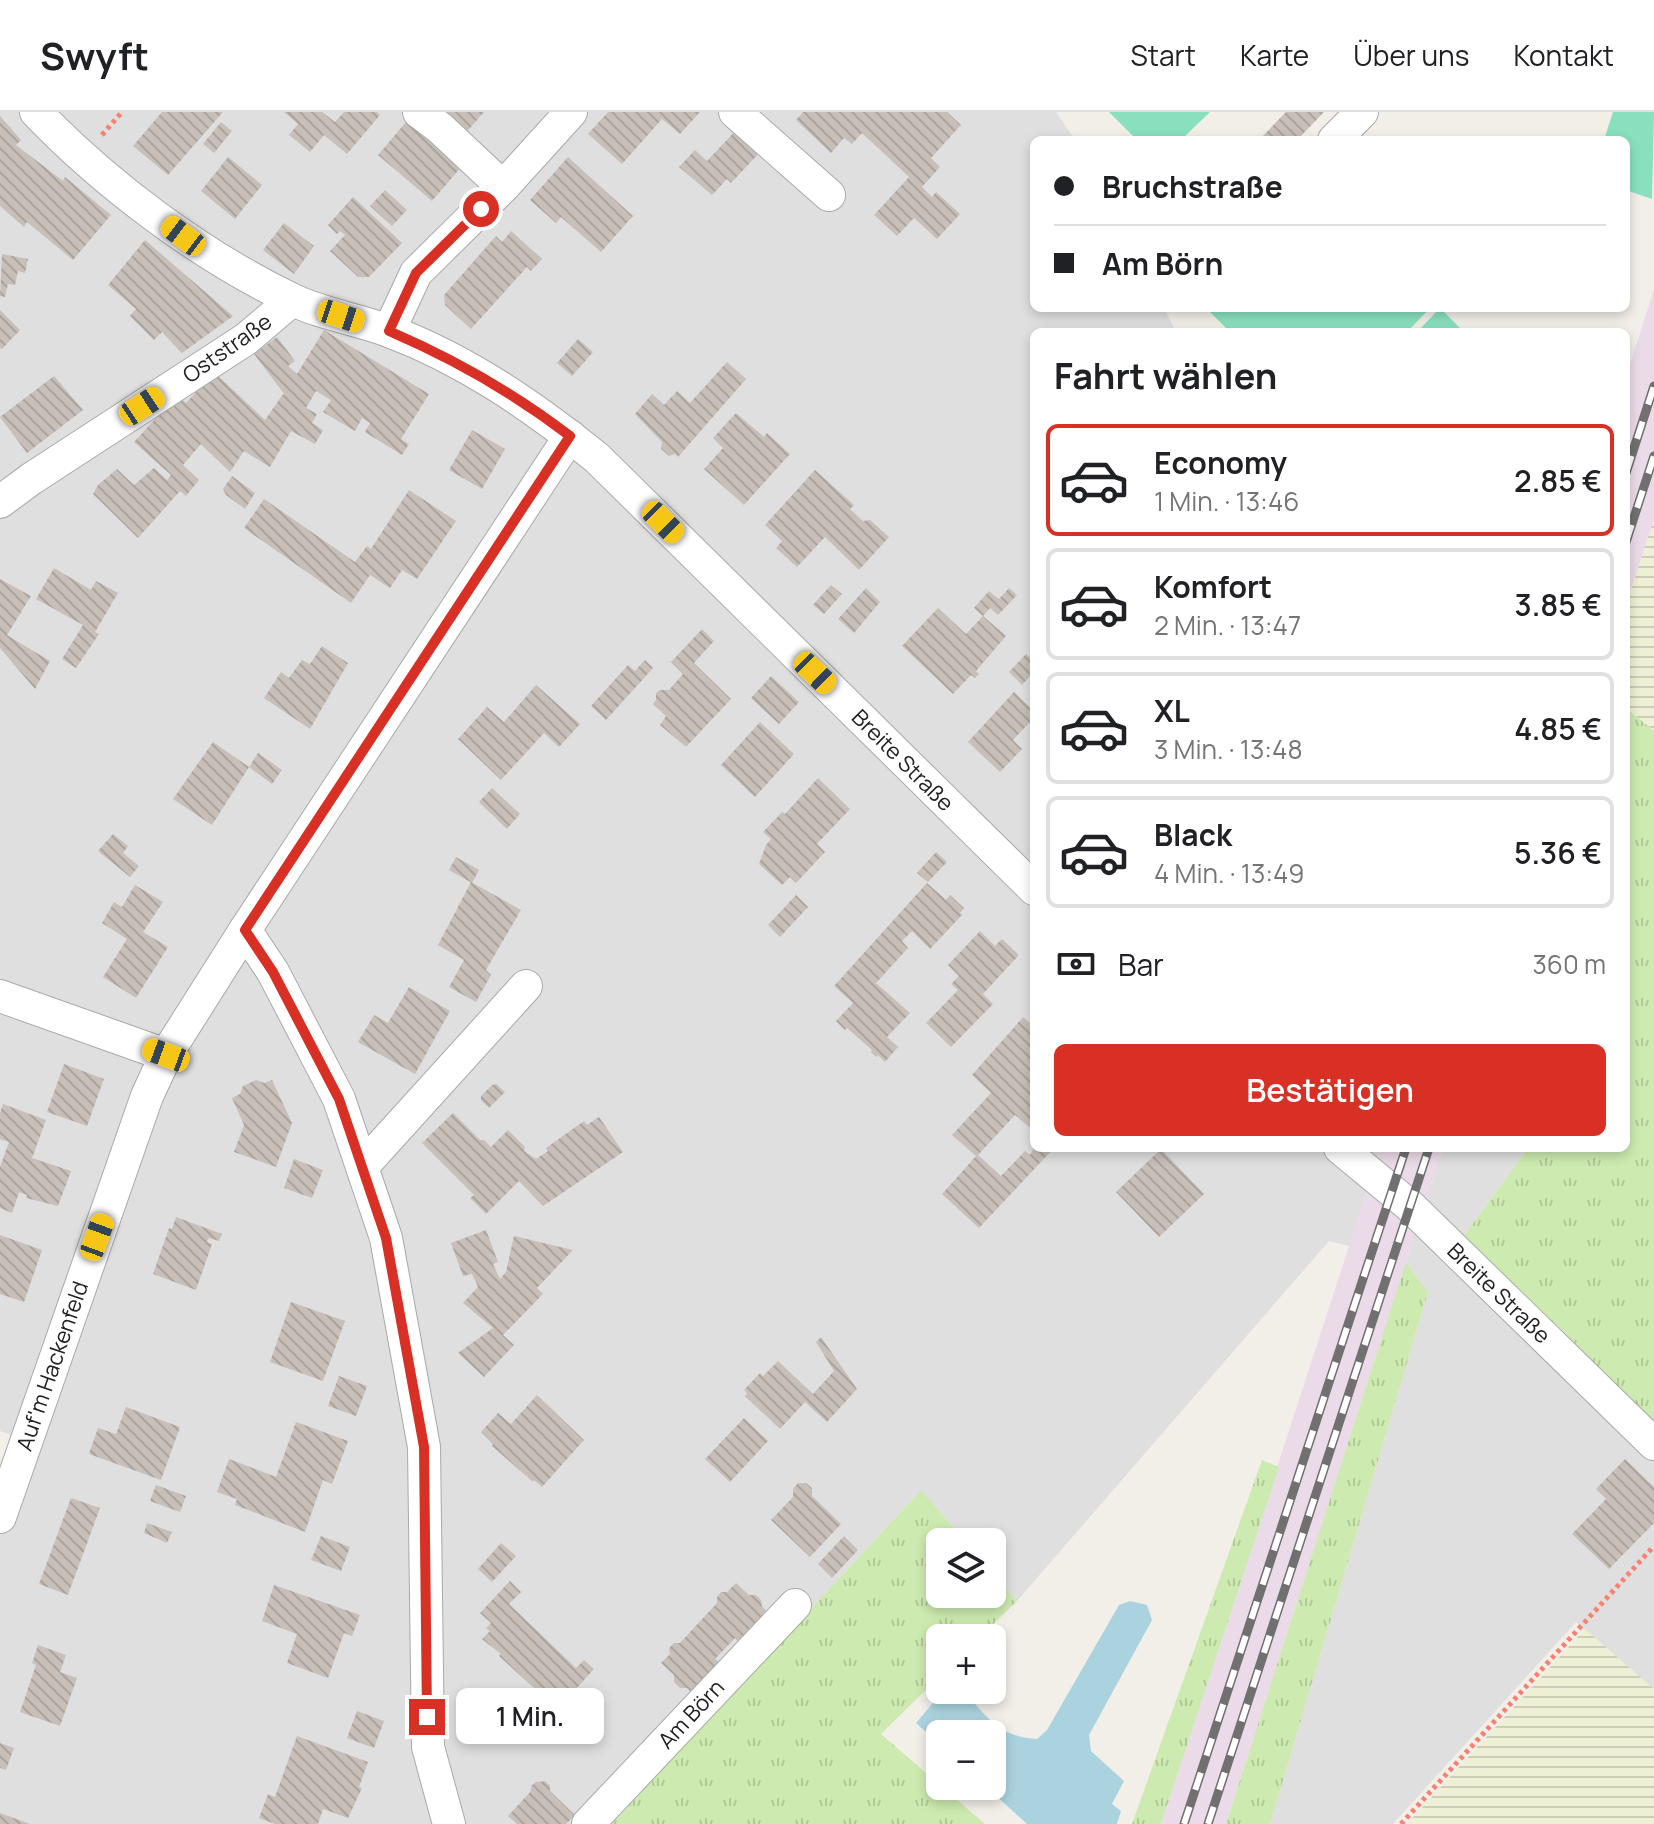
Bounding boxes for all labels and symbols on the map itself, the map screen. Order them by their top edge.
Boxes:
route start [463,191,499,227]
car [157,212,209,260]
car [314,297,368,335]
street label: Oststraße [176,306,278,390]
car [115,383,169,429]
car [638,497,688,547]
car [789,648,841,698]
street label: Breite Straße [845,702,961,818]
car [139,1036,193,1074]
car [78,1210,116,1264]
street label: Breite Straße [1441,1236,1557,1350]
street label: Auf'm Hackenfeld [9,1277,95,1455]
street label: Am Börn [651,1673,731,1755]
callout: 1 Min. [455,1689,603,1745]
route end [409,1699,445,1735]

